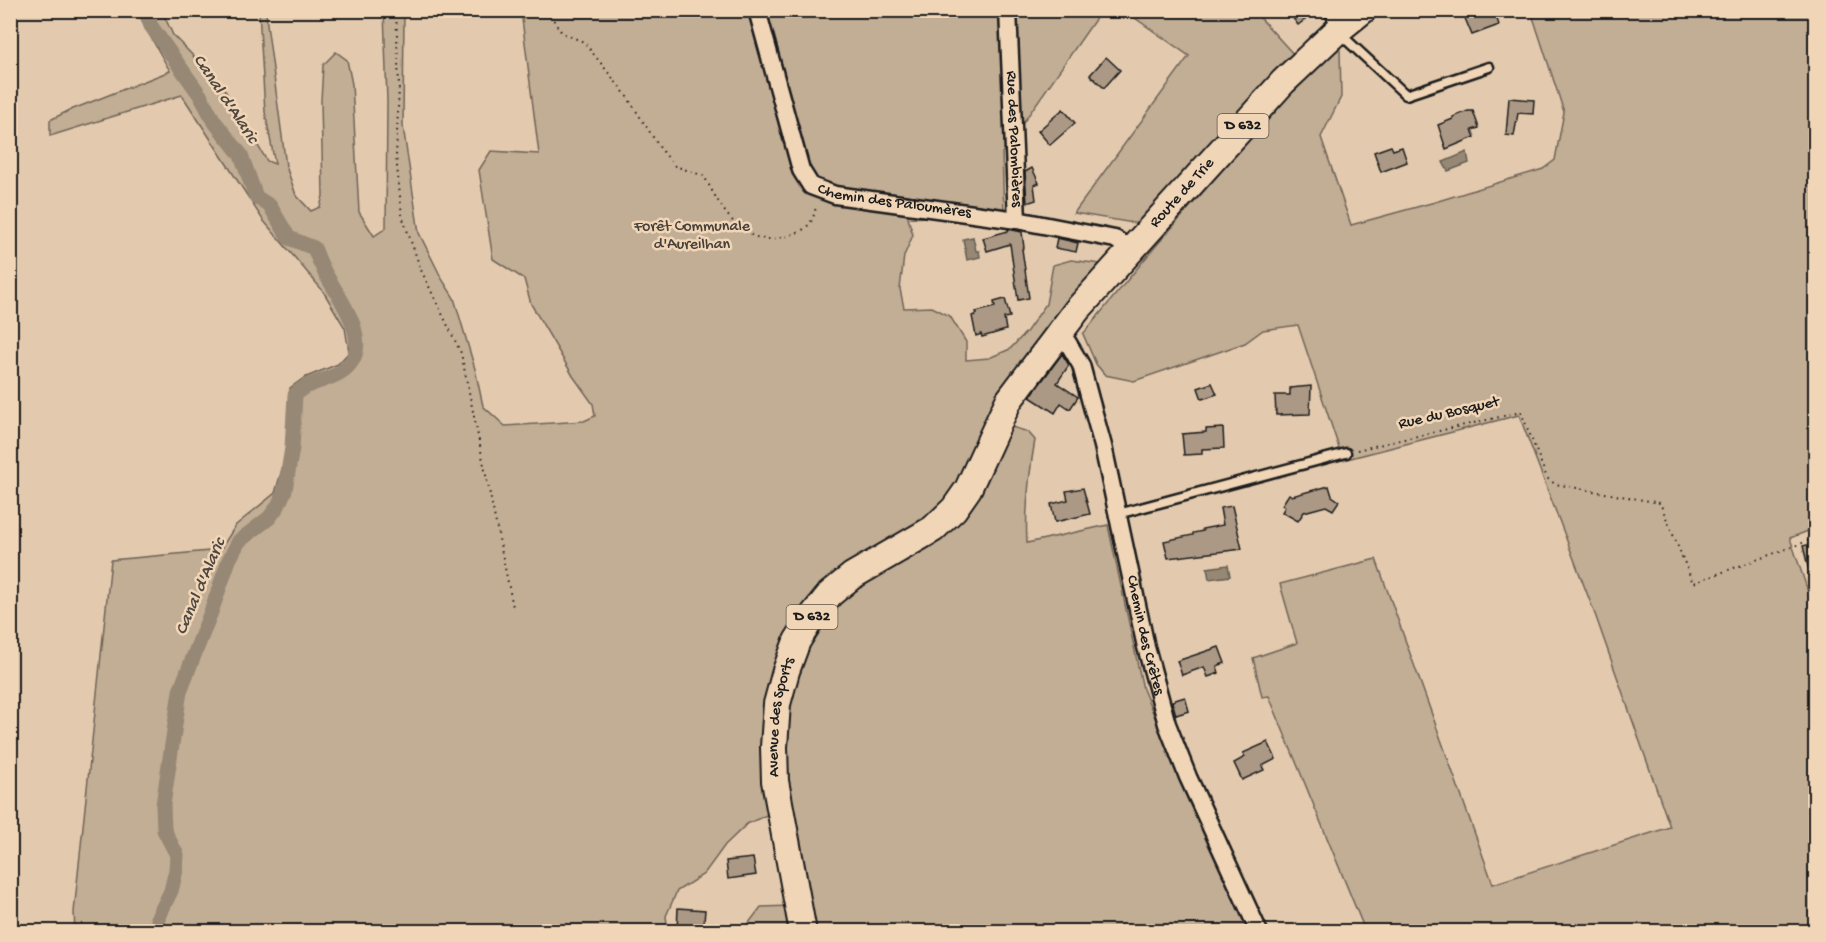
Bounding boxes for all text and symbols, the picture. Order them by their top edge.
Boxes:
water label: Canal d'Alaric [188,51,263,149]
street label: Rue des Palombières [1001,70,1026,208]
road number: D 632 [1218,114,1268,138]
street label: Route de Trie [1146,154,1219,232]
street label: Chemin des Paloumères [815,180,973,223]
park label: Forêt Communale d'Aureilhan [633,218,751,255]
street label: Rue du Bosquet [1397,393,1503,435]
water label: Canal d'Alaric [171,534,231,638]
street label: Chemin des Crêtes [1121,574,1168,698]
road number: D 632 [786,605,838,629]
street label: Avenue des Sports [764,654,800,777]

